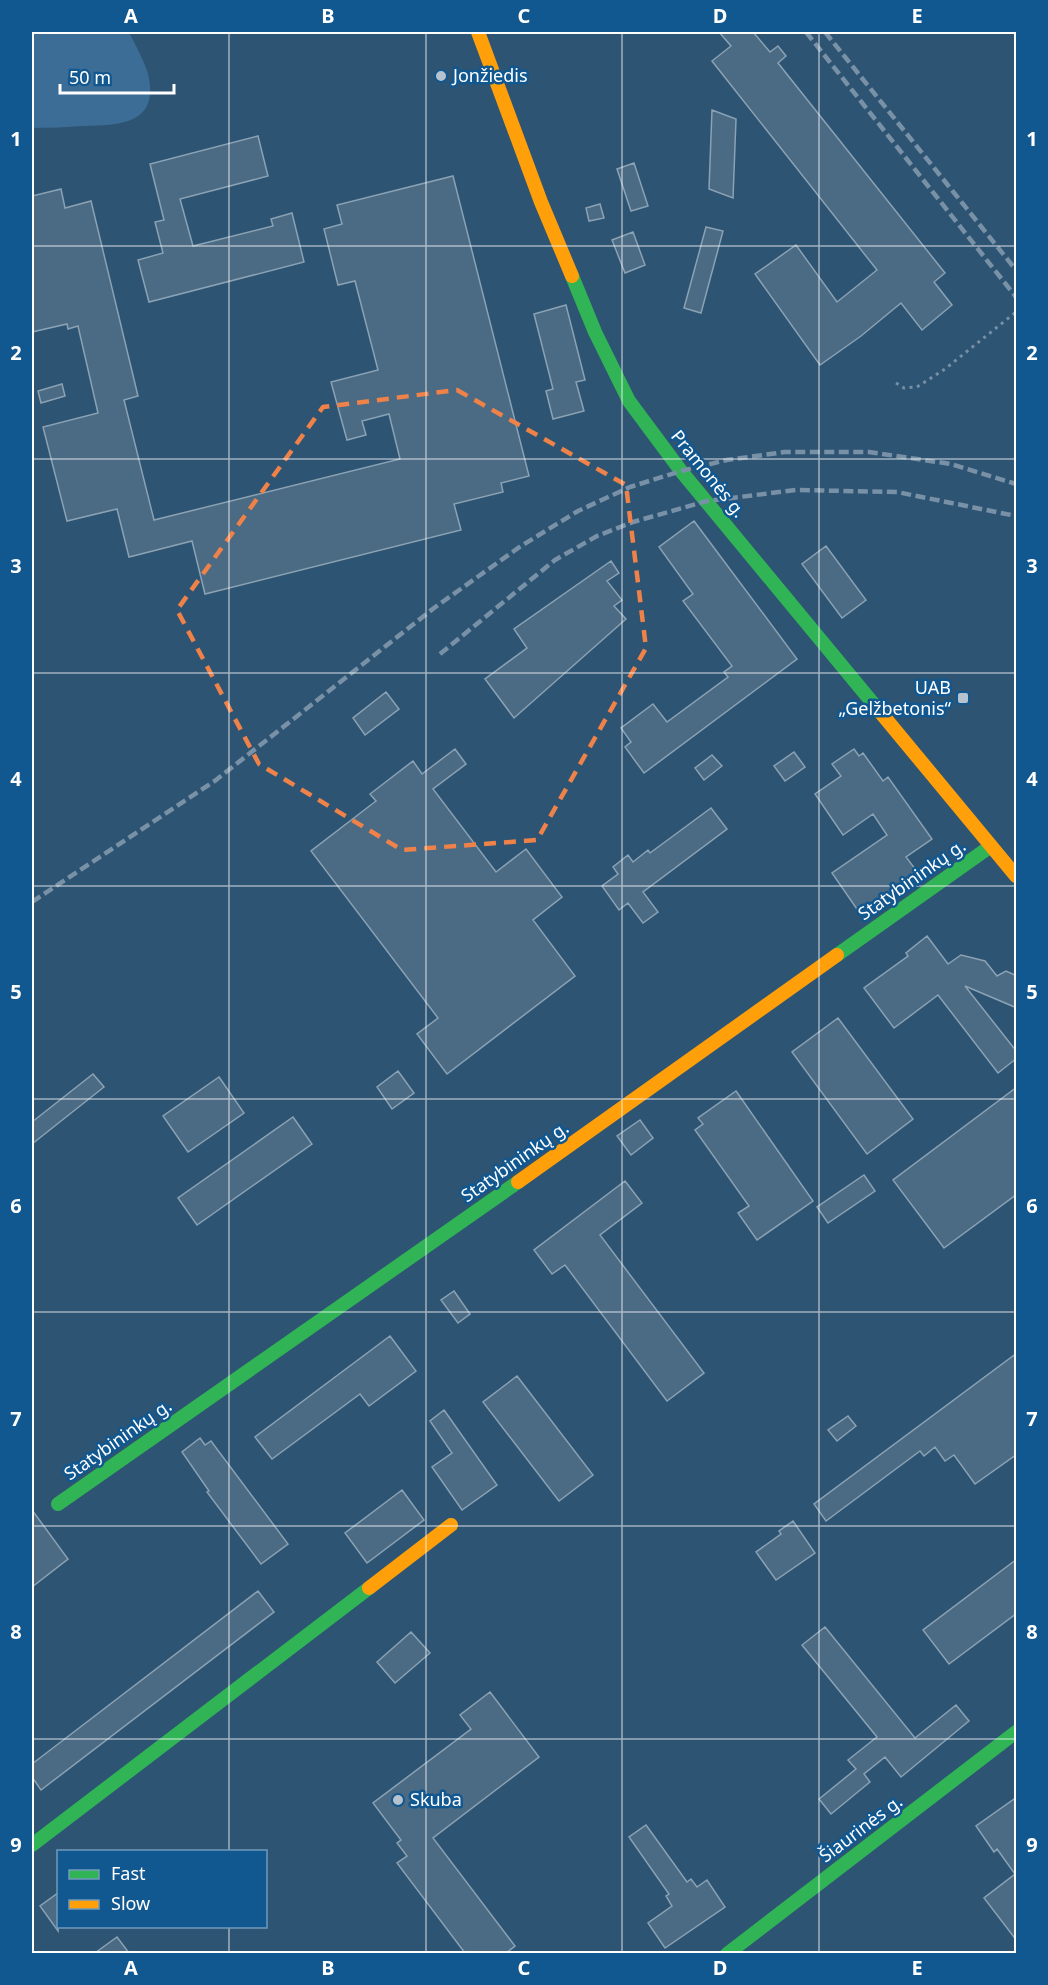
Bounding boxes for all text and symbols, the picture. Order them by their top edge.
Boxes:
text: A [124,2,138,29]
text: B [321,2,335,29]
text: C [518,2,531,29]
text: D [713,2,727,29]
text: E [911,2,923,29]
scale bar [60,57,174,95]
place label: Jonžiedis [451,63,528,87]
text: 50 m [69,65,111,89]
marker: Jonžiedis [434,69,448,83]
text: 1 [10,125,22,152]
text: 1 [1026,125,1038,152]
text: 2 [10,339,22,366]
text: 2 [1026,339,1038,366]
street label: Pramonės g. [666,425,752,522]
text: 3 [10,552,22,579]
text: 3 [1026,552,1038,579]
place label: UAB „Gelžbetonis“ [839,675,952,720]
marker: UAB „Gelžbetonis“ [956,691,970,705]
text: 4 [10,765,22,792]
text: 4 [1026,765,1038,792]
street label: Statybininkų g. [853,833,970,925]
text: 5 [10,978,22,1005]
text: 5 [1026,978,1038,1005]
street label: Statybininkų g. [456,1115,573,1207]
text: 6 [10,1192,22,1219]
text: 6 [1026,1192,1038,1219]
street label: Statybininkų g. [59,1393,176,1485]
text: 7 [10,1405,22,1432]
text: 7 [1026,1405,1038,1432]
text: 8 [10,1618,22,1645]
text: 8 [1026,1618,1038,1645]
place label: Skuba [410,1787,462,1811]
street label: Šiaurinės g. [814,1789,907,1867]
marker: Skuba [391,1793,405,1807]
text: 9 [10,1831,22,1858]
text: 9 [1026,1831,1038,1858]
legend [57,1850,267,1928]
text: Fast [111,1861,146,1885]
text: Slow [111,1891,150,1915]
text: A [124,1954,138,1981]
text: B [321,1954,335,1981]
text: C [518,1954,531,1981]
text: D [713,1954,727,1981]
text: E [911,1954,923,1981]

